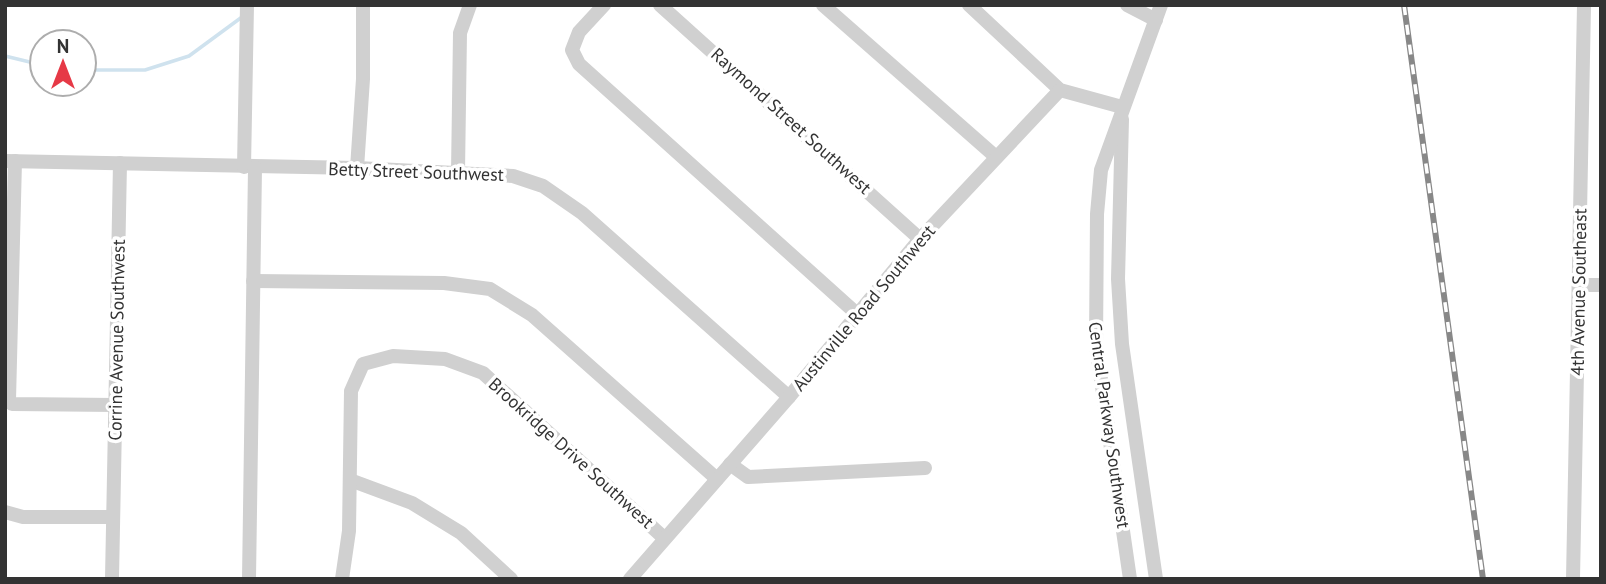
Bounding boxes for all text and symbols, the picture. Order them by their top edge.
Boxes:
north arrow [28,28,98,98]
text: N [57,34,69,58]
street label: Raymond Street Southwest [706,43,876,199]
street label: Betty Street Southwest [328,157,504,186]
street label: 4th Avenue Southeast [1566,208,1591,376]
street label: Austinville Road Southwest [787,220,940,396]
street label: Corrine Avenue Southwest [103,239,130,441]
street label: Central Parkway Southwest [1084,320,1135,530]
street label: Brookridge Drive Southwest [484,372,659,533]

